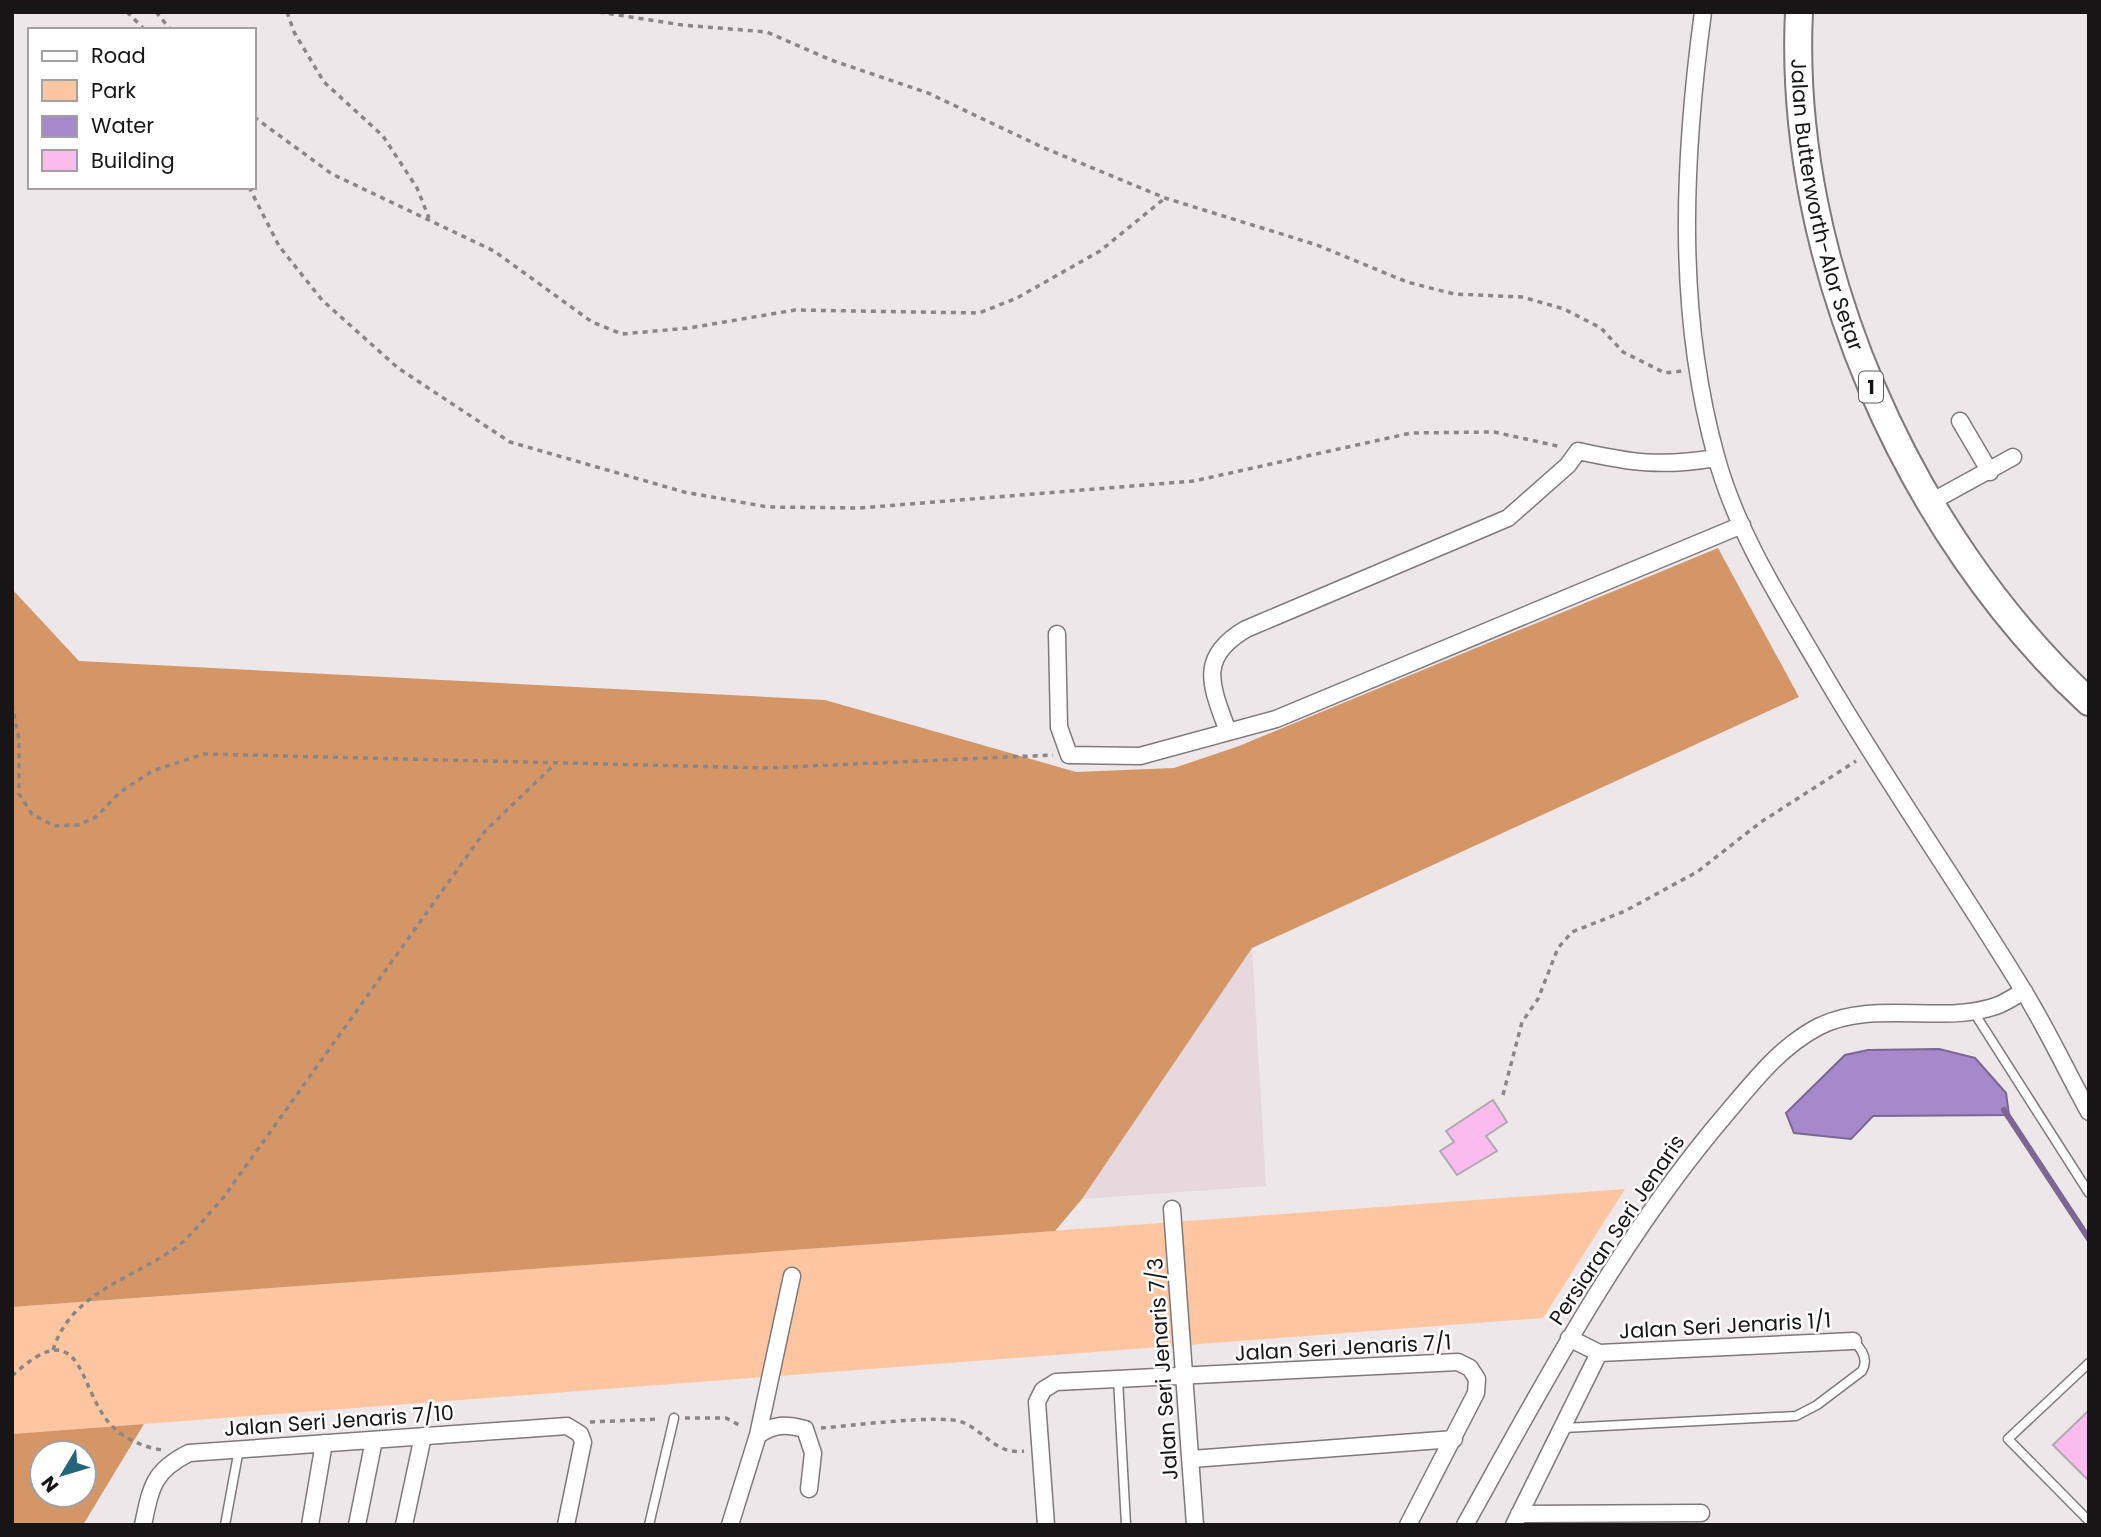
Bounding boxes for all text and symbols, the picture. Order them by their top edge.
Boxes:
legend [28,28,256,189]
text: Road [91,41,146,70]
street label: Jalan Butterworth-Alor Setar [1784,58,1871,355]
text: Park [91,76,136,105]
text: Water [91,111,154,140]
text: Building [91,146,175,175]
road number: 1 [1859,372,1883,402]
street label: Persiaran Seri Jenaris [1542,1129,1691,1331]
street label: Jalan Seri Jenaris 7/3 [1140,1257,1185,1481]
street label: Jalan Seri Jenaris 1/1 [1618,1305,1832,1346]
street label: Jalan Seri Jenaris 7/1 [1234,1327,1452,1368]
street label: Jalan Seri Jenaris 7/10 [223,1398,455,1443]
north arrow [28,1439,98,1509]
text: N [35,1470,65,1498]

